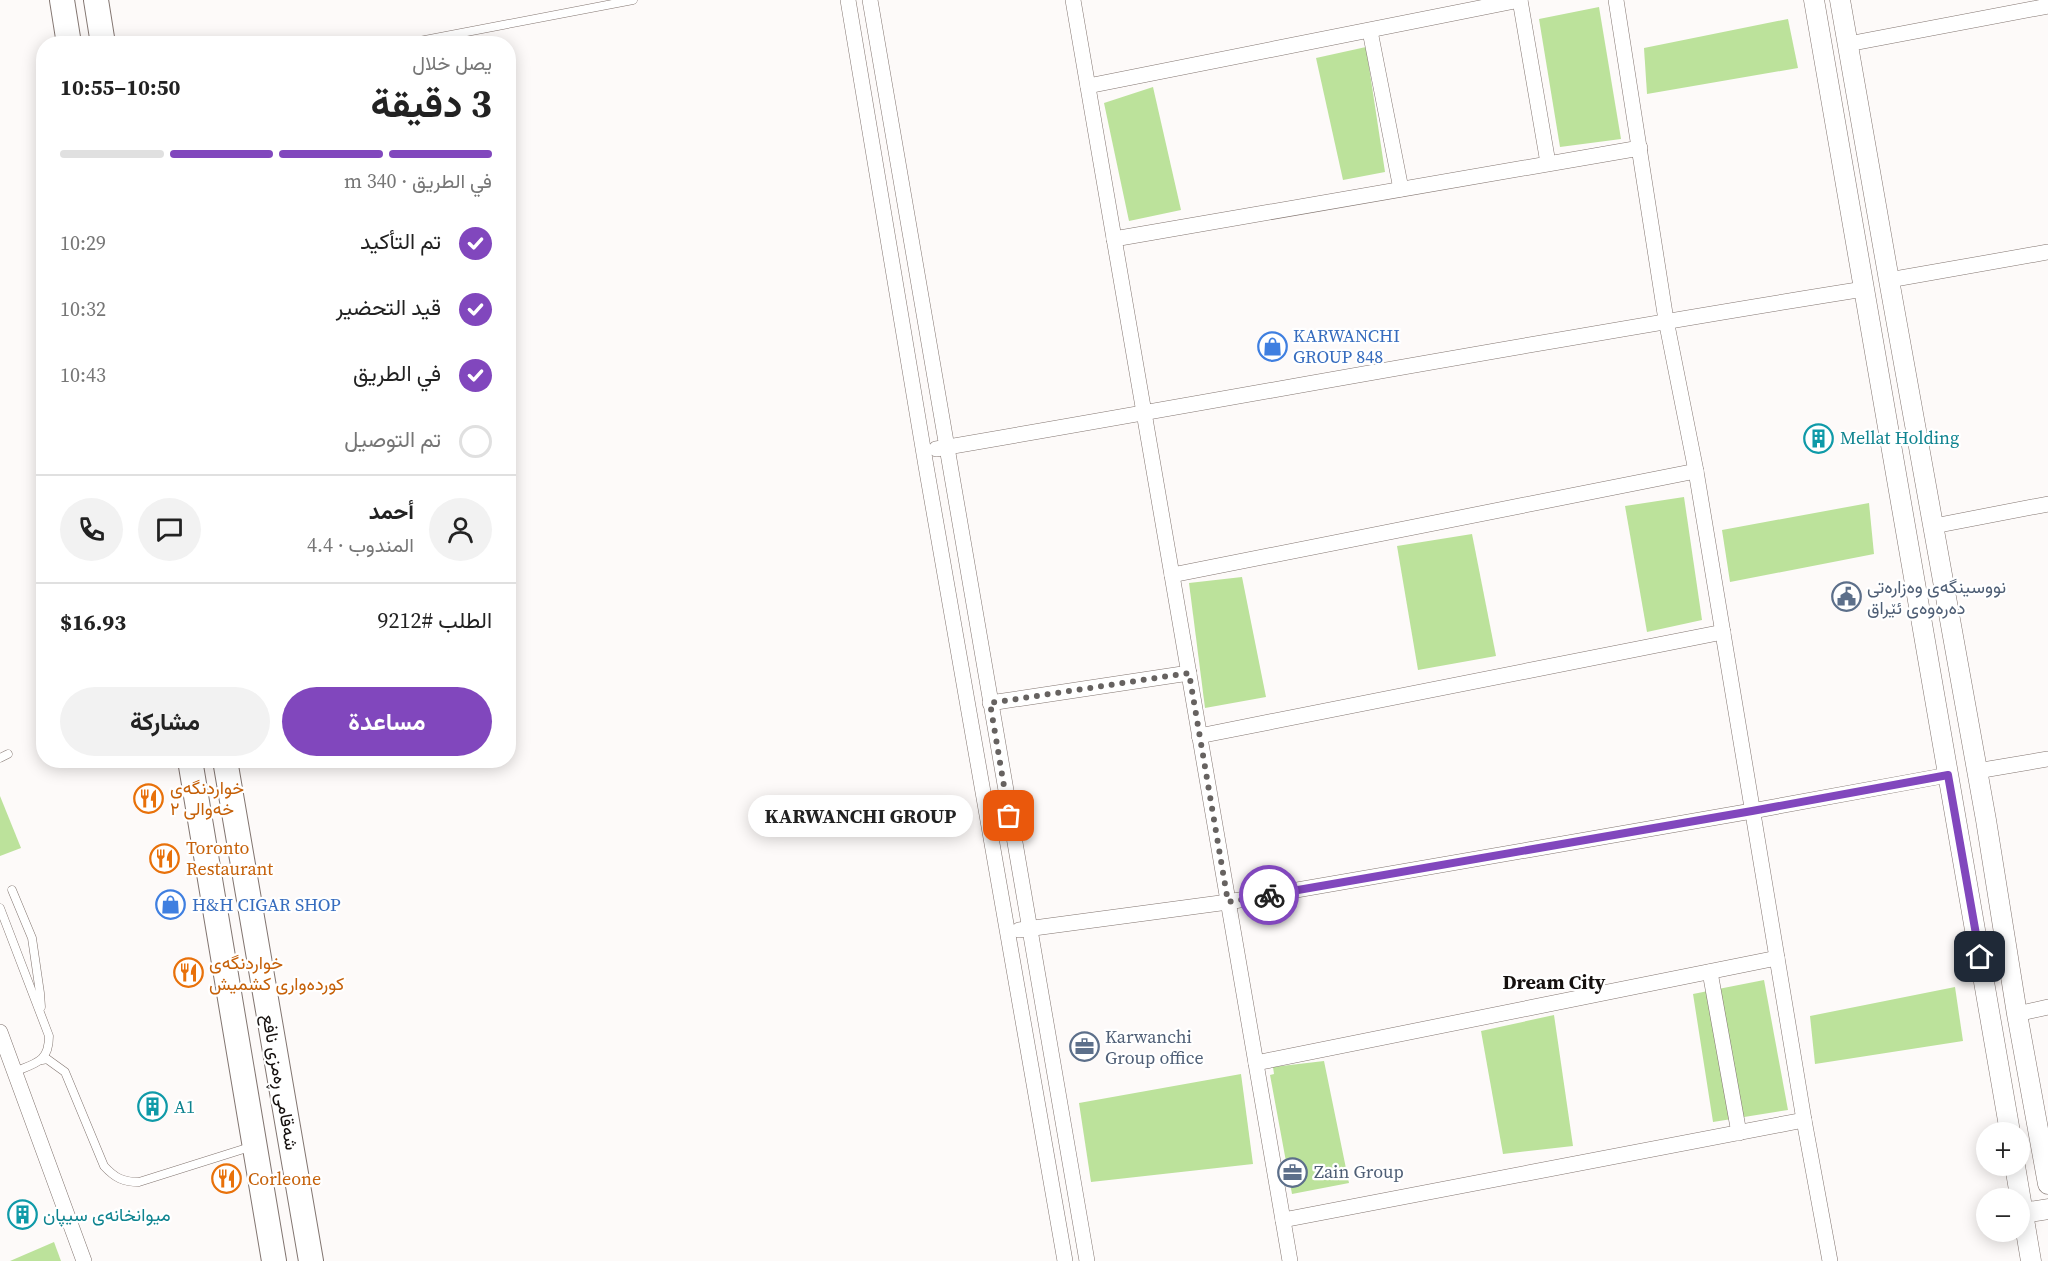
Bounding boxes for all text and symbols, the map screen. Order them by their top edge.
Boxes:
text: يصل خلال [412,49,492,77]
text: 10:50–10:55 [60,72,180,102]
text: 3 دقيقة [371,77,492,130]
text: في الطريق · 340 m [344,167,492,195]
text: تم التأكيد [360,226,441,256]
icon: check [459,227,492,260]
text: 10:29 [60,229,106,257]
text: قيد التحضير [336,292,441,322]
icon: check [459,293,492,326]
text: 10:32 [60,295,106,323]
place label: KARWANCHI GROUP 848 [1293,323,1400,369]
shop icon: KARWANCHI GROUP 848 [1256,330,1288,362]
text: في الطريق [353,358,441,388]
icon: check [459,359,492,392]
text: 10:43 [60,361,106,389]
building icon: Mellat Holding [1803,422,1835,454]
text: تم التوصيل [344,424,441,454]
place label: Mellat Holding [1840,425,1959,450]
text: أحمد [369,496,414,526]
button: phone [60,498,123,561]
button: chat [138,498,201,561]
button: person [429,498,492,561]
text: المندوب · 4.4 [307,531,414,559]
place label: نووسینگەی وەزارەتی دەرەوەی ئێراق [1867,574,2006,620]
public building icon: نووسینگەی وەزارەتی دەرەوەی ئێراق [1830,581,1862,613]
text: الطلب #9212 [378,605,492,635]
text: $16.93 [60,607,126,637]
button: مشاركة [60,687,270,756]
button: مساعدة [282,687,492,756]
place label: خواردنگەی خەوالی ٢ [170,775,244,821]
restaurant icon: خواردنگەی خەوالی ٢ [133,782,165,814]
pin [983,790,1034,841]
callout: KARWANCHI GROUP [748,795,973,837]
icon: bag [992,799,1025,832]
text: KARWANCHI GROUP [765,802,956,830]
place label: Toronto Restaurant [186,835,273,881]
restaurant icon: Toronto Restaurant [149,842,181,874]
courier [1239,865,1299,925]
icon: bike [1253,879,1286,912]
shop icon: H&H CIGAR SHOP [155,889,187,921]
place label: H&H CIGAR SHOP [192,892,341,917]
pin [1954,931,2005,982]
icon: home [1963,940,1996,973]
place label: خواردنگەی کوردەواری کشمیش [209,950,344,996]
restaurant icon: خواردنگەی کوردەواری کشمیش [172,957,204,989]
district label: Dream City [1502,968,1606,996]
street label: شەقامی ڕەمزی نافع [254,1012,305,1152]
place label: Karwanchi Group office [1105,1024,1204,1070]
office icon: Karwanchi Group office [1068,1031,1100,1063]
building icon: A1 [137,1091,169,1123]
place label: A1 [174,1094,195,1119]
map controls [1976,1122,2030,1242]
button: + [1976,1122,2030,1176]
office icon: Zain Group [1277,1156,1309,1188]
place label: Zain Group [1314,1159,1404,1184]
restaurant icon: Corleone [211,1163,243,1195]
place label: Corleone [248,1166,321,1191]
button: − [1976,1188,2030,1242]
building icon: میوانخانەی سیپان [6,1199,38,1231]
place label: میوانخانەی سیپان [43,1202,171,1227]

